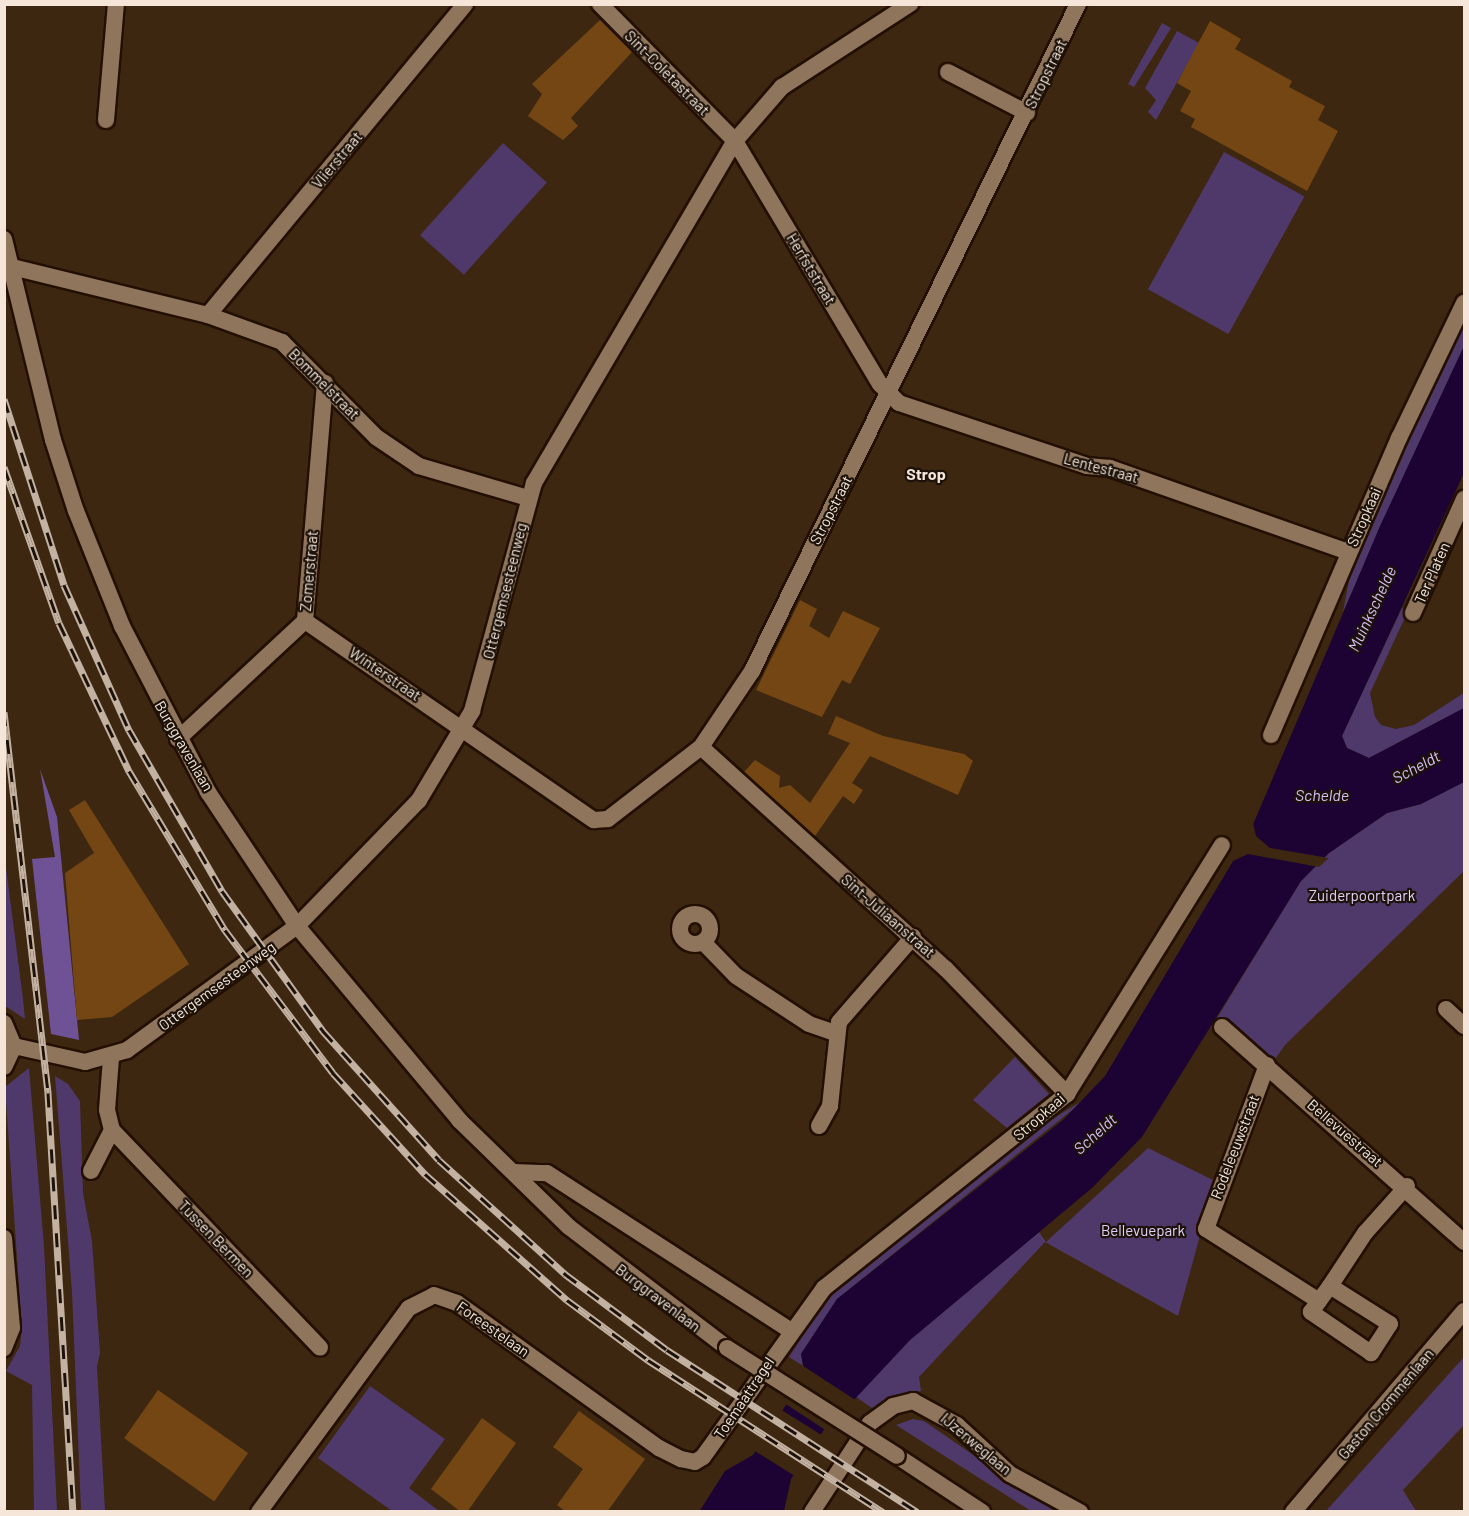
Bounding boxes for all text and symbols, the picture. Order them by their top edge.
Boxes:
street label: Sint-Coletastraat [621,27,713,119]
street label: Stropstraat [1021,36,1071,112]
street label: Vlierstraat [308,128,366,192]
street label: Herfststraat [783,230,839,308]
street label: Bommelstraat [285,345,363,423]
street label: Lentestraat [1062,449,1140,487]
district label: Strop [906,464,946,484]
street label: Stropstraat [806,473,856,547]
street label: Stropkaai [1343,485,1385,549]
street label: Ottergemsesteenweg [479,521,531,661]
street label: Zomerstraat [297,530,321,612]
street label: Ter Platen [1411,540,1453,606]
water label: Muinkschelde [1344,563,1400,655]
street label: Winterstraat [346,643,424,705]
street label: Burggravenlaan [151,698,217,794]
water label: Scheldt [1389,746,1443,788]
water label: Schelde [1295,785,1349,805]
street label: Sint-Juliaanstraat [838,870,938,962]
park label: Zuiderpoortpark [1309,887,1415,905]
street label: Ottergemsesteenweg [155,938,279,1034]
street label: Stropkaai [1009,1090,1069,1144]
street label: Rodeleeuwstraat [1207,1092,1263,1202]
street label: Bellevuestraat [1304,1095,1386,1171]
water label: Scheldt [1069,1110,1121,1158]
street label: Tussen Bermen [175,1197,257,1281]
park label: Bellevuepark [1101,1222,1185,1240]
street label: Burggravenlaan [612,1260,704,1336]
street label: Foreestelaan [453,1297,533,1361]
street label: Gaston Crommenlaan [1335,1345,1437,1463]
street label: Toemaattragel [710,1354,778,1442]
street label: IJzerweglaan [937,1409,1015,1479]

